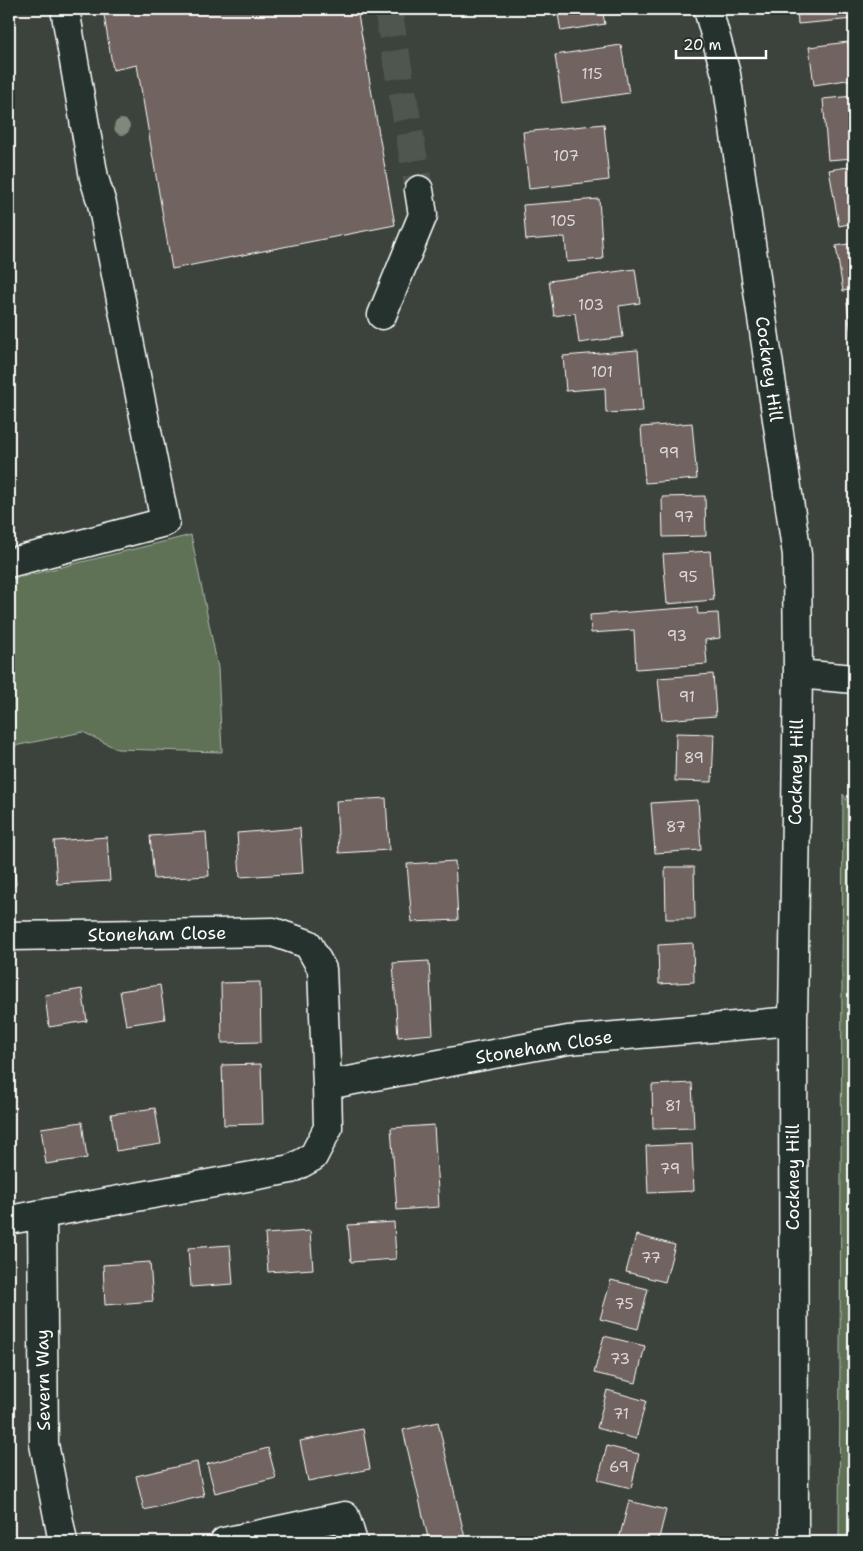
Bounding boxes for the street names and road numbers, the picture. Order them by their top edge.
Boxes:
street label: Cockney Hill [750,315,788,424]
street label: Cockney Hill [783,718,809,825]
street label: Stoneham Close [88,921,226,947]
street label: Stoneham Close [474,1024,614,1070]
street label: Cockney Hill [781,1123,805,1230]
street label: Severn Way [30,1329,56,1431]

